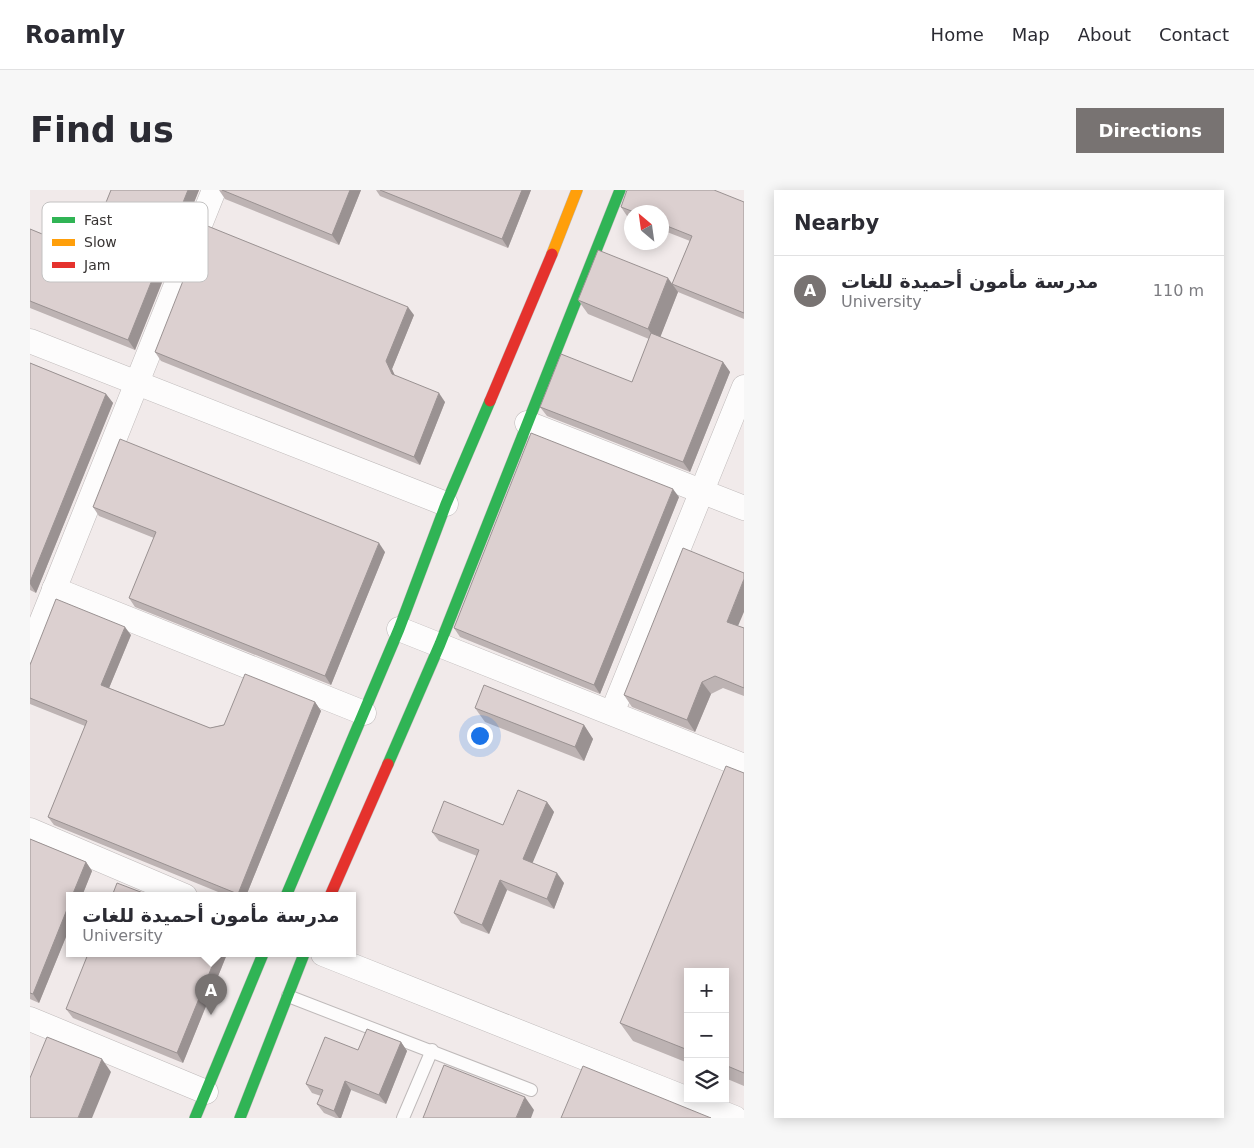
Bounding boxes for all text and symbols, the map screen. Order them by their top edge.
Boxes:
text: Roamly [25,21,125,49]
text: Home [931,24,984,45]
text: Map [1012,24,1050,45]
text: About [1078,24,1131,45]
text: Contact [1159,24,1229,45]
button: Directions [1076,108,1224,153]
text: Find us [30,110,174,150]
legend [42,202,208,282]
north arrow [624,205,669,250]
text: Nearby [794,211,879,235]
text: Fast [84,212,113,228]
text: Slow [84,234,117,250]
text: Jam [83,257,110,273]
text: مدرسة مأمون أحميدة للغات [841,270,1098,292]
text: A [804,281,816,300]
text: 110 m [1153,281,1204,300]
text: University [841,292,922,311]
your location [467,723,493,749]
popup [66,892,356,957]
text: مدرسة مأمون أحميدة للغات [82,904,340,926]
text: University [82,926,163,945]
map controls [684,968,729,1103]
button: + [684,968,729,1013]
pin: A [195,974,227,1015]
button: − [684,1013,729,1058]
button: layers [684,1058,729,1103]

